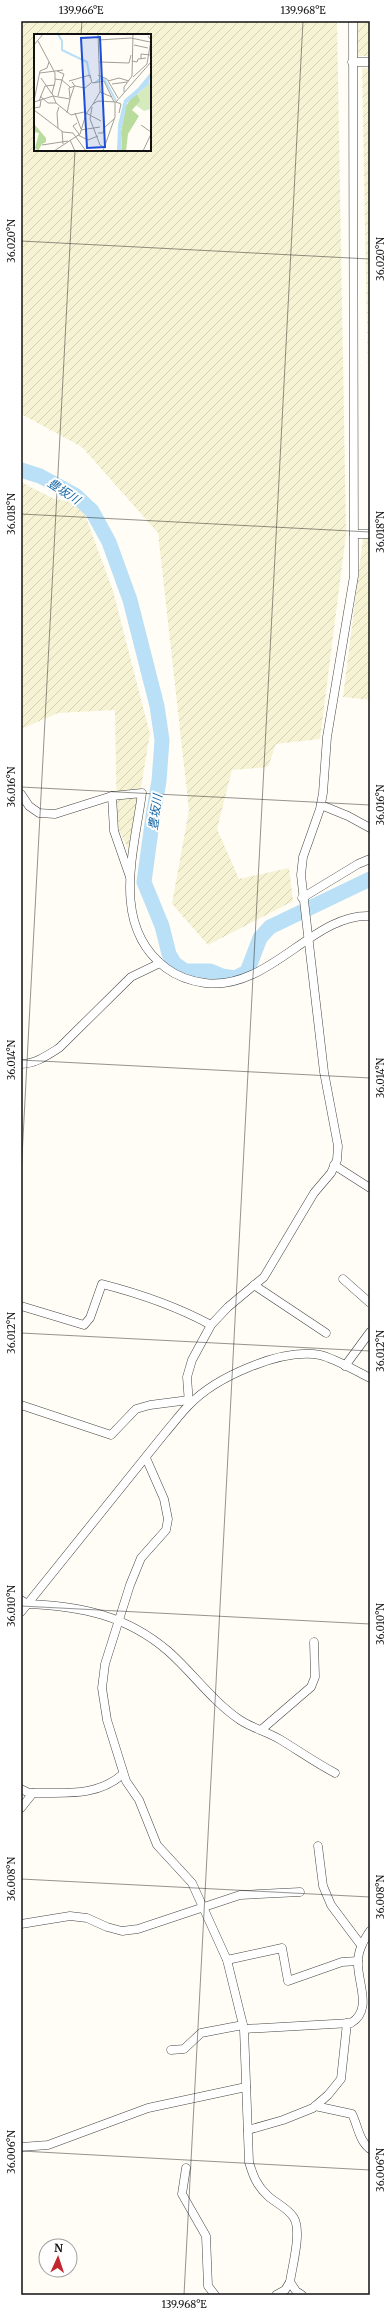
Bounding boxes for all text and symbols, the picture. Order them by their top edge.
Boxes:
text: 139.966°E [59,4,104,17]
text: 139.968°E [280,4,326,17]
inset map [34,34,151,151]
text: 36.020°N [5,219,18,263]
text: 36.020°N [374,237,387,281]
water label: 豊坂川 [45,475,85,508]
text: 36.018°N [5,493,18,535]
text: 36.018°N [374,511,387,553]
text: 36.016°N [5,766,18,808]
text: 36.016°N [374,784,387,826]
water label: 豊坂川 [145,791,165,831]
text: 36.014°N [5,1039,18,1080]
text: 36.014°N [374,1057,387,1098]
text: 36.012°N [5,1312,18,1354]
text: 36.012°N [374,1330,387,1372]
text: 36.010°N [5,1585,18,1627]
text: 36.010°N [374,1603,387,1645]
text: 36.008°N [5,1857,18,1901]
text: 36.008°N [374,1875,387,1919]
text: 36.006°N [5,2130,18,2174]
text: 36.006°N [374,2148,387,2192]
north arrow [38,2238,78,2278]
text: N [54,2241,64,2255]
text: 139.968°E [161,2298,207,2311]

